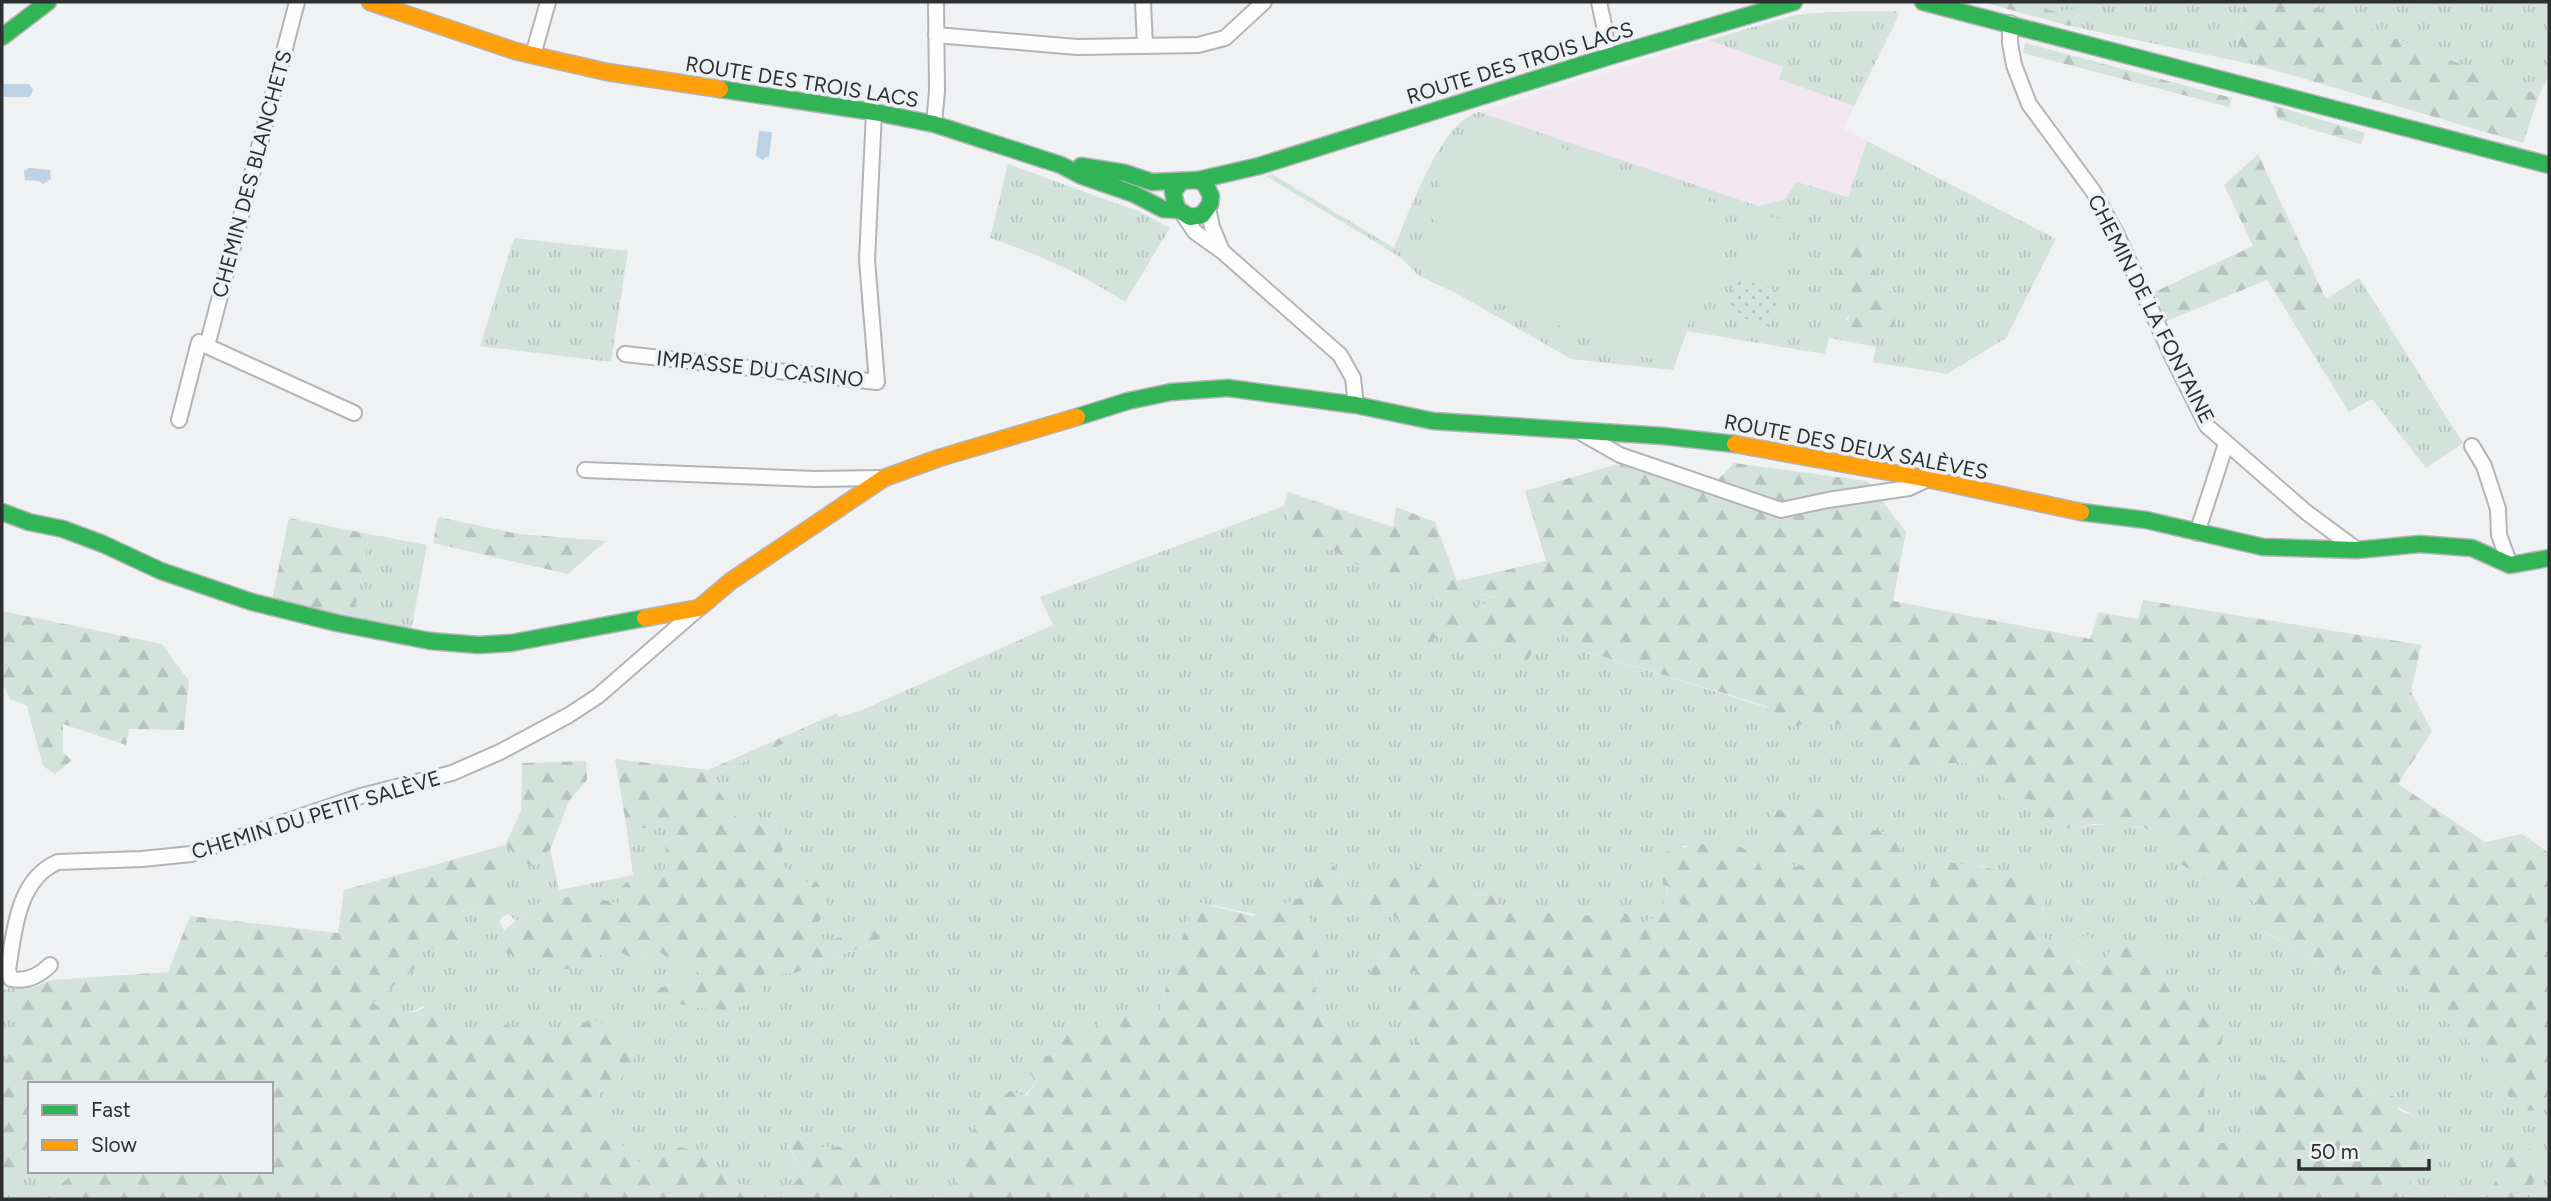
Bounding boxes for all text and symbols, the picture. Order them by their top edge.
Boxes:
street label: ROUTE DES TROIS LACS [1403,16,1636,109]
street label: CHEMIN DES BLANCHETS [206,47,297,300]
street label: ROUTE DES TROIS LACS [684,51,920,112]
street label: CHEMIN DE LA FONTAINE [2083,190,2220,427]
street label: IMPASSE DU CASINO [655,345,865,392]
street label: ROUTE DES DEUX SALÈVES [1722,409,1990,484]
street label: CHEMIN DU PETIT SALÈVE [188,765,443,864]
legend [28,1082,273,1173]
text: Fast [91,1097,131,1122]
scale bar [2299,1128,2428,1172]
text: Slow [91,1132,137,1157]
text: 50 m [2310,1139,2359,1164]

